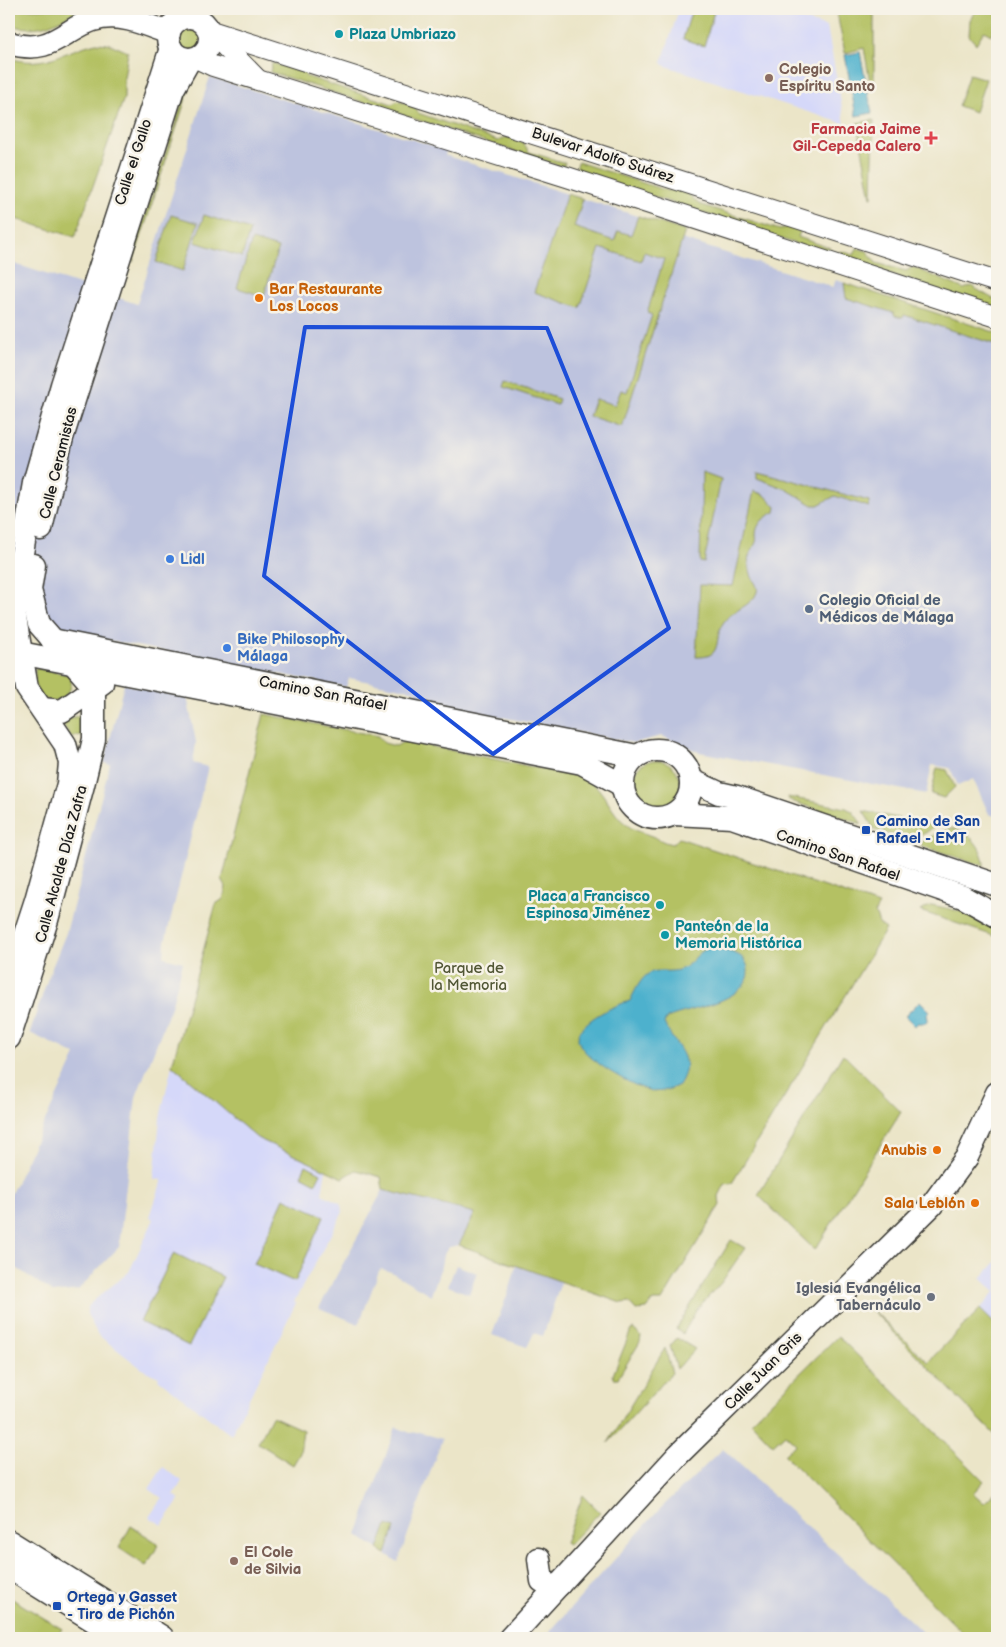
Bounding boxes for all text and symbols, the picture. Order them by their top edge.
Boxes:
place label: Plaza Umbriazo [349,25,457,44]
marker: Plaza Umbriazo [333,28,345,40]
place label: Colegio Espíritu Santo [779,60,875,96]
marker: Colegio Espíritu Santo [763,72,775,84]
street label: Calle el Gallo [111,117,156,208]
place label: Farmacia Jaime Gil-Cepeda Calero [793,120,921,156]
street label: Bulevar Adolfo Suárez [529,124,677,188]
marker: Farmacia Jaime Gil-Cepeda Calero [925,132,937,144]
place label: Bar Restaurante Los Locos [269,280,383,316]
marker: Bar Restaurante Los Locos [253,292,265,304]
street label: Calle Ceramistas [35,404,82,521]
place label: Lidl [180,550,205,569]
marker: Lidl [164,553,176,565]
place label: Colegio Oficial de Médicos de Málaga [819,591,954,627]
marker: Colegio Oficial de Médicos de Málaga [803,603,815,615]
place label: Bike Philosophy Málaga [237,630,345,666]
marker: Bike Philosophy Málaga [221,642,233,654]
street label: Camino San Rafael [257,672,388,715]
street label: Calle Alcalde Díaz Zafra [31,783,92,945]
place label: Camino de San Rafael - EMT [876,812,980,848]
marker: Camino de San Rafael - EMT [860,824,872,836]
street label: Camino San Rafael [773,825,902,886]
place label: Placa a Francisco Espinosa Jiménez [526,887,651,923]
marker: Placa a Francisco Espinosa Jiménez [654,899,666,911]
place label: Panteón de la Memoria Histórica [675,917,802,953]
marker: Panteón de la Memoria Histórica [659,929,671,941]
park label: Parque de la Memoria [431,959,507,995]
place label: Anubis [880,1141,927,1160]
marker: Anubis [931,1144,943,1156]
place label: Sala Leblón [884,1194,965,1213]
marker: Sala Leblón [969,1197,981,1209]
place label: Iglesia Evangélica Tabernáculo [796,1279,921,1315]
marker: Iglesia Evangélica Tabernáculo [925,1291,937,1303]
street label: Calle Juan Gris [720,1328,807,1414]
place label: El Cole de Silvia [244,1543,301,1579]
marker: El Cole de Silvia [228,1555,240,1567]
place label: Ortega y Gasset - Tiro de Pichón [67,1588,177,1624]
marker: Ortega y Gasset - Tiro de Pichón [51,1600,63,1612]

